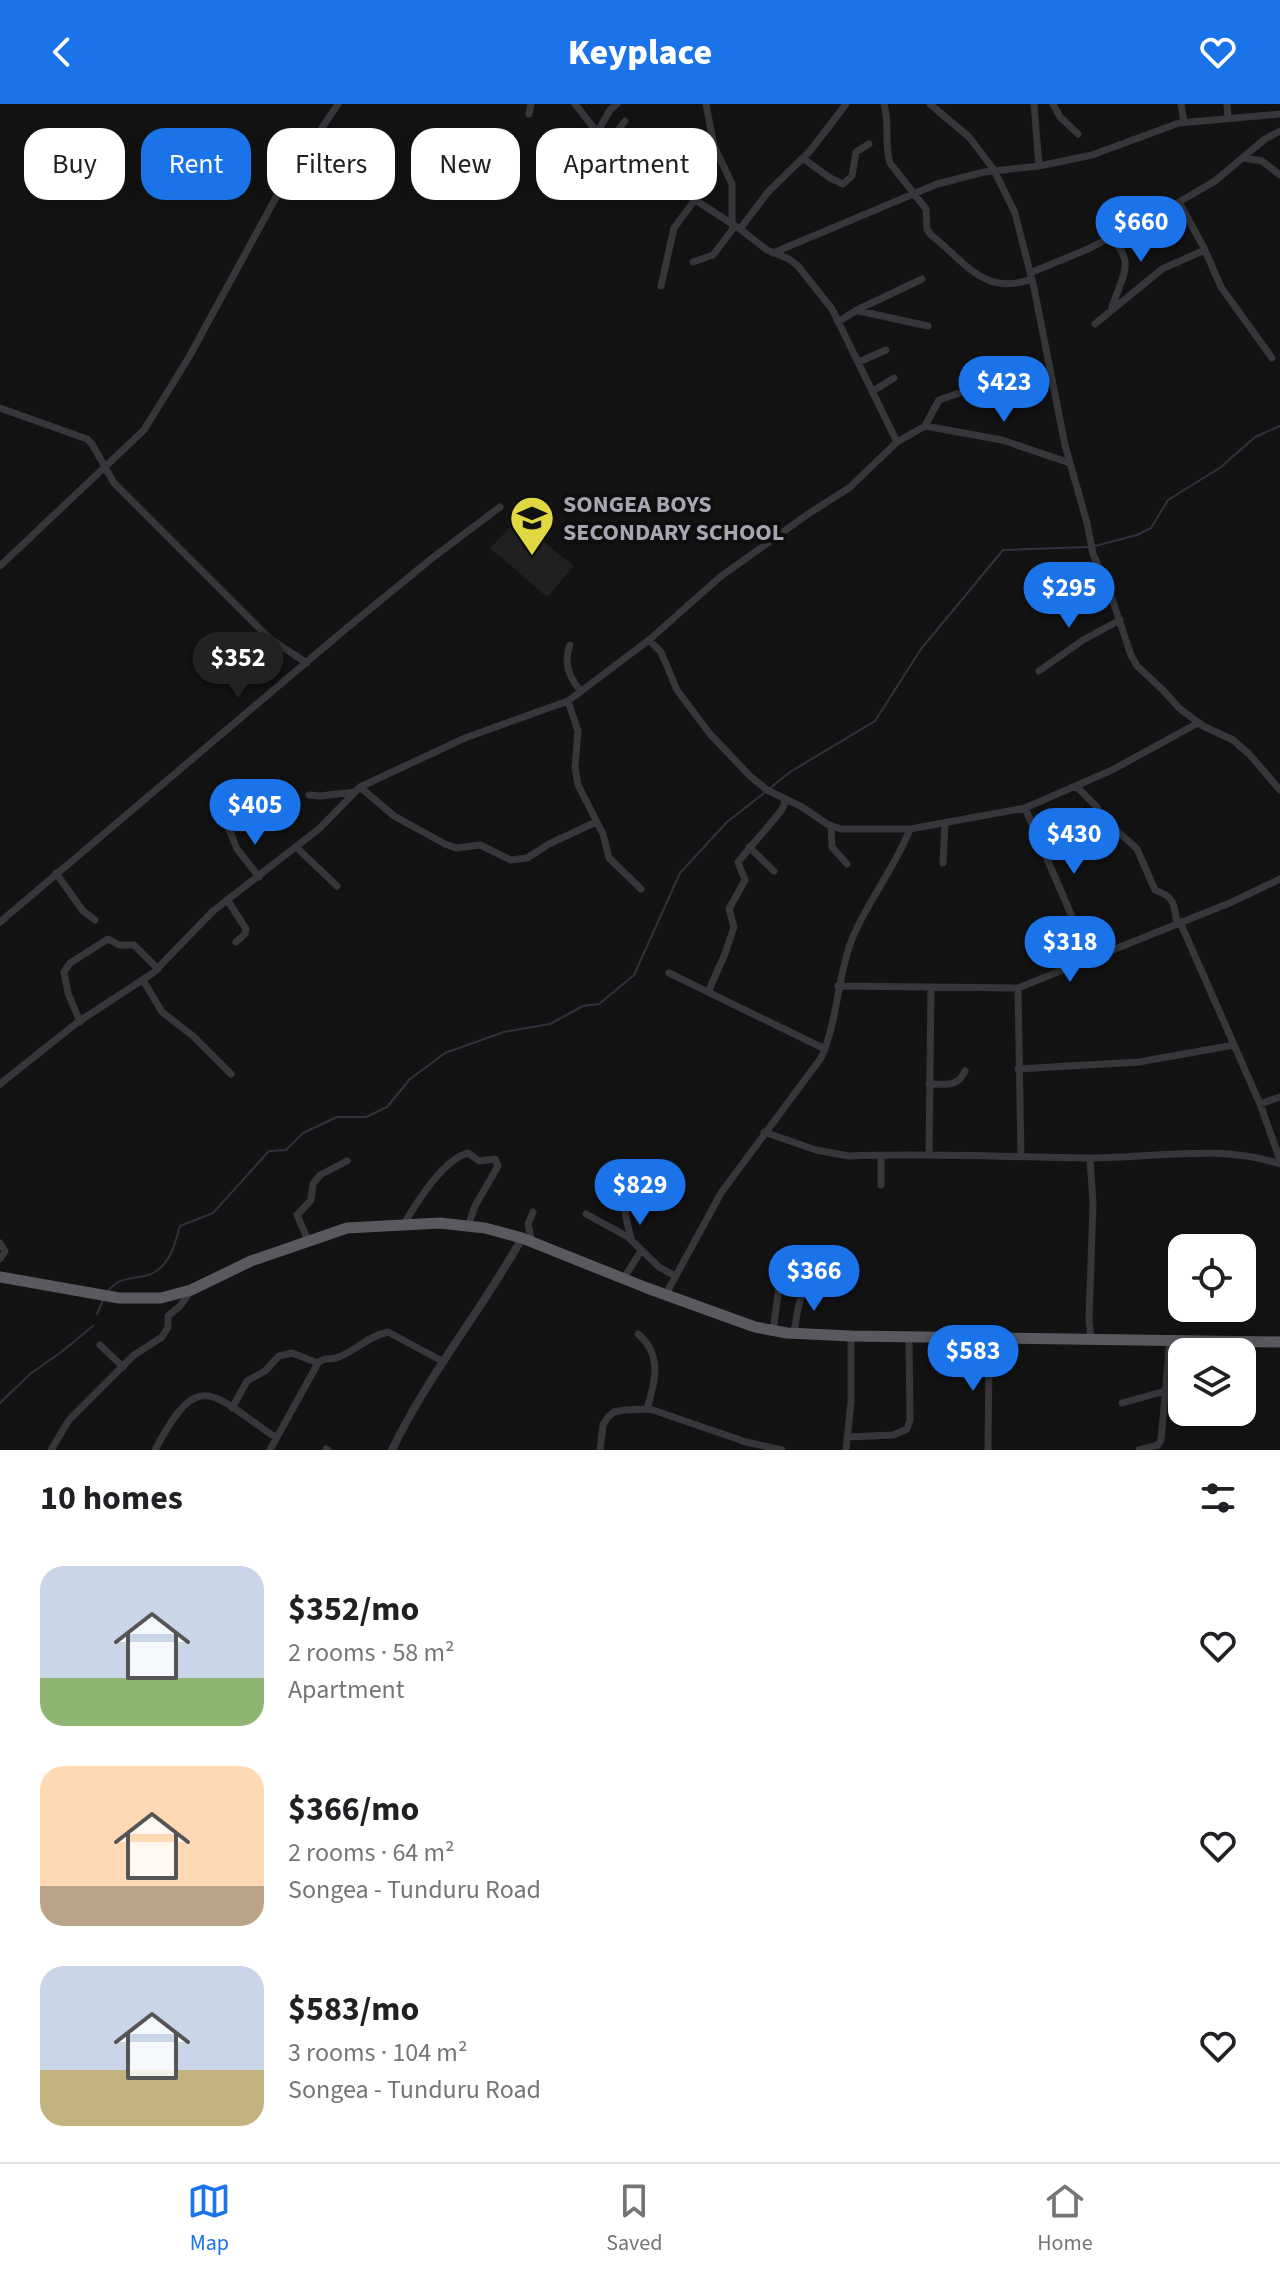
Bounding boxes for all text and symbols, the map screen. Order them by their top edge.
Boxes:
text: Keyplace [568,27,712,78]
icon: back [40,30,84,74]
icon: heart [1196,30,1240,74]
chip: Buy [24,128,125,200]
chip: Rent [141,128,251,200]
chip: Filters [267,128,395,200]
chip: New [411,128,520,200]
chip: Apartment [536,128,717,200]
pin: $660 [1094,196,1188,264]
text: $660 [1114,203,1168,240]
pin: $423 [957,356,1051,424]
text: $423 [977,363,1031,400]
place label: SONGEA BOYS SECONDARY SCHOOL [563,487,784,550]
school or university icon: SONGEA BOYS SECONDARY SCHOOL [508,494,556,557]
pin: $295 [1022,562,1116,630]
text: $295 [1042,569,1096,606]
pin: $352 [191,632,285,700]
text: $352 [211,639,265,676]
pin: $405 [208,779,302,847]
text: $405 [228,786,282,823]
pin: $430 [1027,808,1121,876]
text: $430 [1047,815,1101,852]
pin: $318 [1023,916,1117,984]
text: $318 [1043,923,1097,960]
pin: $829 [593,1159,687,1227]
text: $829 [613,1166,667,1203]
map controls [1168,1234,1256,1426]
button: locate [1168,1234,1256,1322]
pin: $366 [767,1245,861,1313]
text: $366 [787,1252,841,1289]
pin: $583 [926,1325,1020,1393]
text: $583 [946,1332,1000,1369]
button: layers [1168,1338,1256,1426]
text: 10 homes [40,1474,183,1523]
icon: filters [1196,1476,1240,1520]
text: $352/mo [288,1585,419,1634]
icon: home [104,1598,200,1694]
icon: heart [1196,1624,1240,1668]
text: 2 rooms · 58 m² [288,1634,455,1671]
text: Apartment [288,1671,405,1708]
text: $366/mo [288,1785,419,1834]
icon: home [104,1798,200,1894]
icon: heart [1196,1824,1240,1868]
text: 2 rooms · 64 m² [288,1834,455,1871]
text: Songea - Tunduru Road [288,1871,541,1908]
text: $583/mo [288,1985,419,2034]
icon: home [104,1998,200,2094]
icon: heart [1196,2024,1240,2068]
text: 3 rooms · 104 m² [288,2034,467,2071]
text: Songea - Tunduru Road [288,2071,541,2108]
tab: Map [187,2179,231,2259]
tab: Saved [606,2179,662,2259]
tab: Home [1037,2179,1093,2259]

